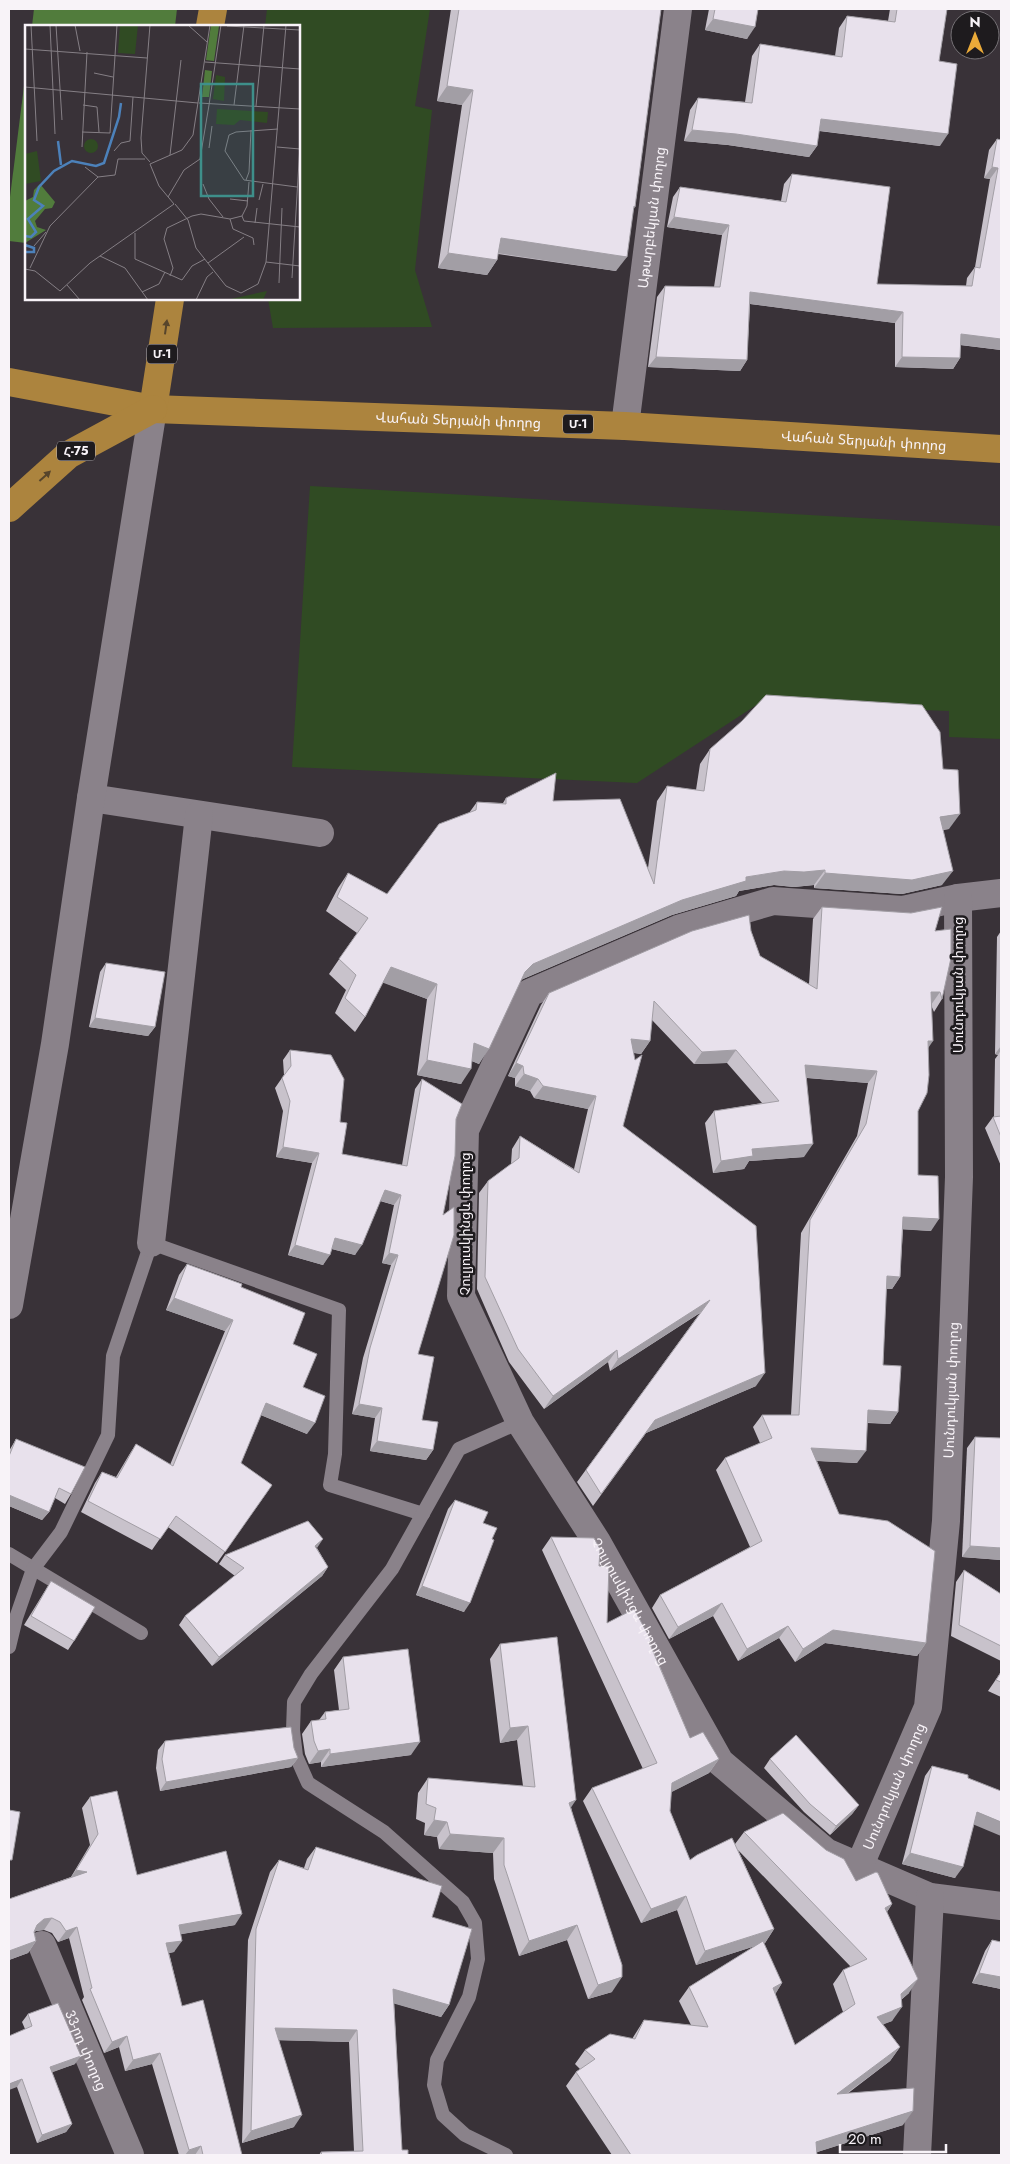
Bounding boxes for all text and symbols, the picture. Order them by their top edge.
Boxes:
north arrow [950,10,1000,60]
text: N [969,12,981,32]
inset map [25,25,300,300]
street label: Աթարբեկյան փողոց [633,146,670,290]
one-way arrow [162,318,170,334]
road number: Մ-1 [147,344,177,364]
street label: Վահան Տերյանի փողոց [375,407,541,433]
road number: Մ-1 [563,414,593,434]
street label: Վահան Տերյանի փողոց [780,426,947,456]
road number: Հ-75 [57,442,95,461]
one-way arrow [39,470,52,481]
street label: Սունդուկյան փողոց [948,917,968,1053]
street label: Չուլյուսկինցև փողոց [455,1152,475,1296]
street label: Սունդուկյան փողոց [938,1322,964,1459]
street label: Չուլյուսկինցև փողոց [586,1534,674,1669]
street label: Սունդուկյան փողոց [858,1719,930,1853]
street label: 33-րդ փողոց [60,2007,112,2094]
scale bar [840,2122,946,2154]
text: 20 m [848,2128,882,2150]

